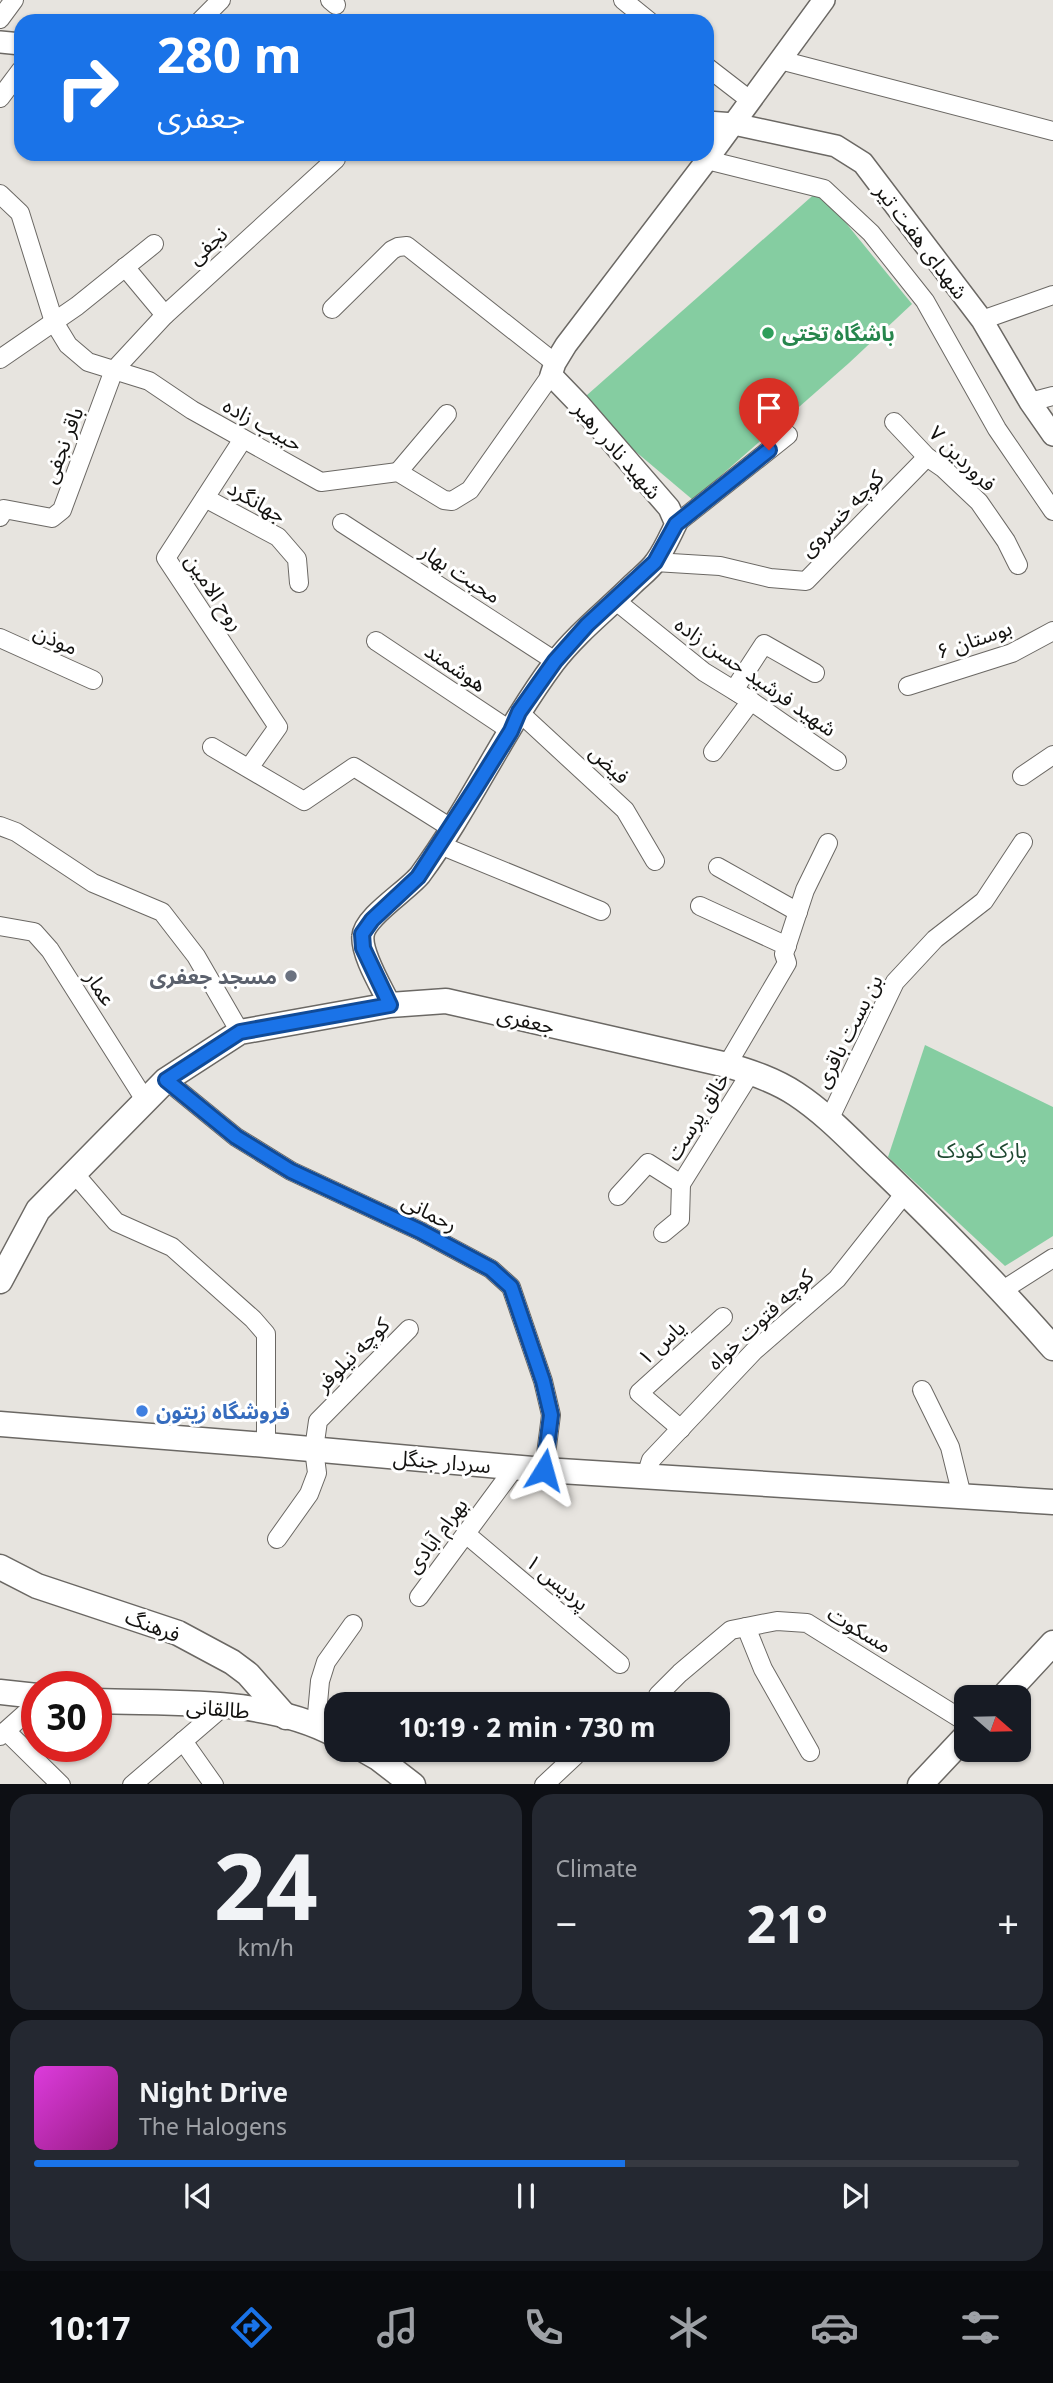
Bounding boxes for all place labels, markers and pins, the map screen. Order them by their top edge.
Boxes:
place label: باشگاه تختی [782,319,895,347]
marker: باشگاه تختی [760,325,776,341]
pin [739,378,799,450]
place label: مسجد جعفری [150,962,277,990]
marker: مسجد جعفری [283,968,299,984]
place label: فروشگاه زیتون [156,1397,290,1425]
marker: فروشگاه زیتون [134,1403,150,1419]

